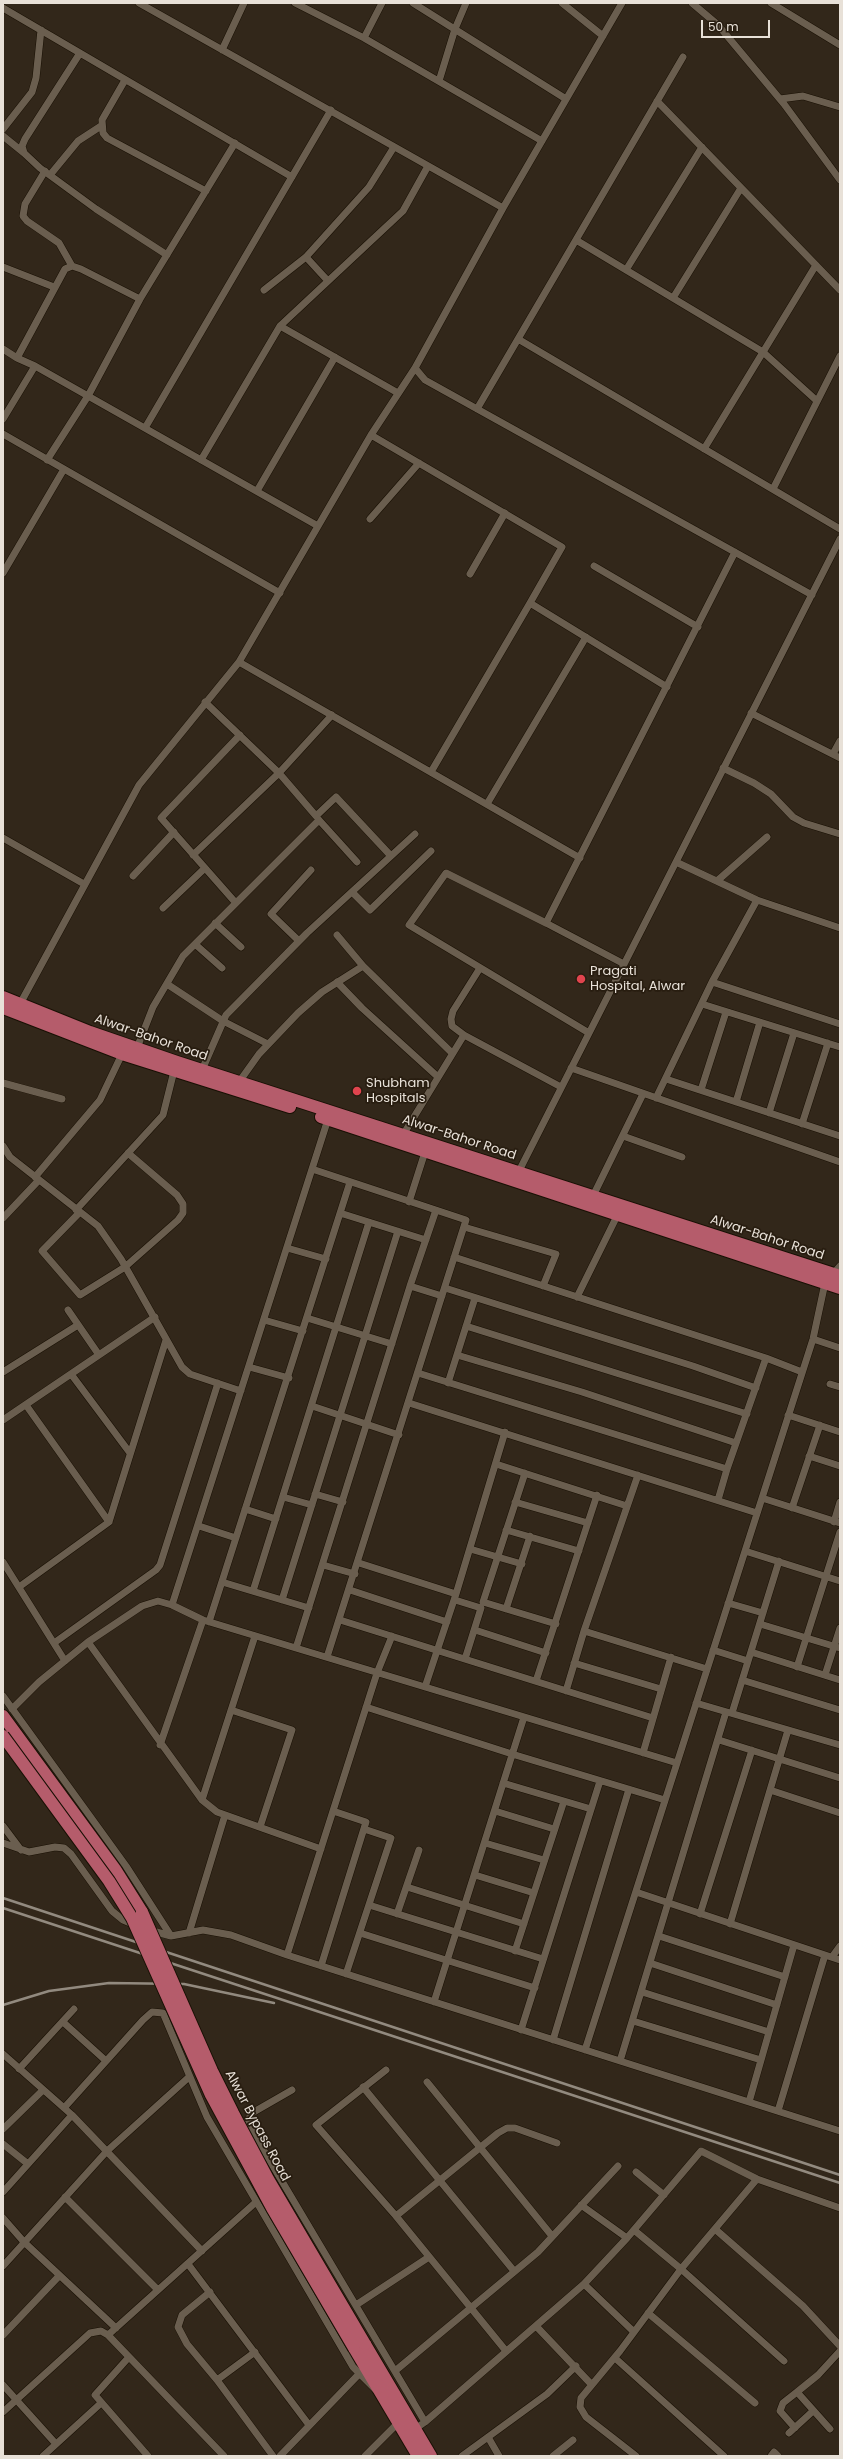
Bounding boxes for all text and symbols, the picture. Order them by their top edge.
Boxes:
scale bar [703,12,772,38]
text: 50 m [708,18,739,35]
place label: Pragati Hospital, Alwar [590,964,685,995]
marker: Pragati Hospital, Alwar [575,973,587,985]
street label: Alwar-Bahor Road [92,1011,210,1065]
place label: Shubham Hospitals [366,1076,430,1107]
marker: Shubham Hospitals [351,1085,363,1097]
street label: Alwar-Bahor Road [400,1112,518,1164]
street label: Alwar-Bahor Road [708,1212,826,1264]
street label: Alwar Bypass Road [221,2068,293,2184]

